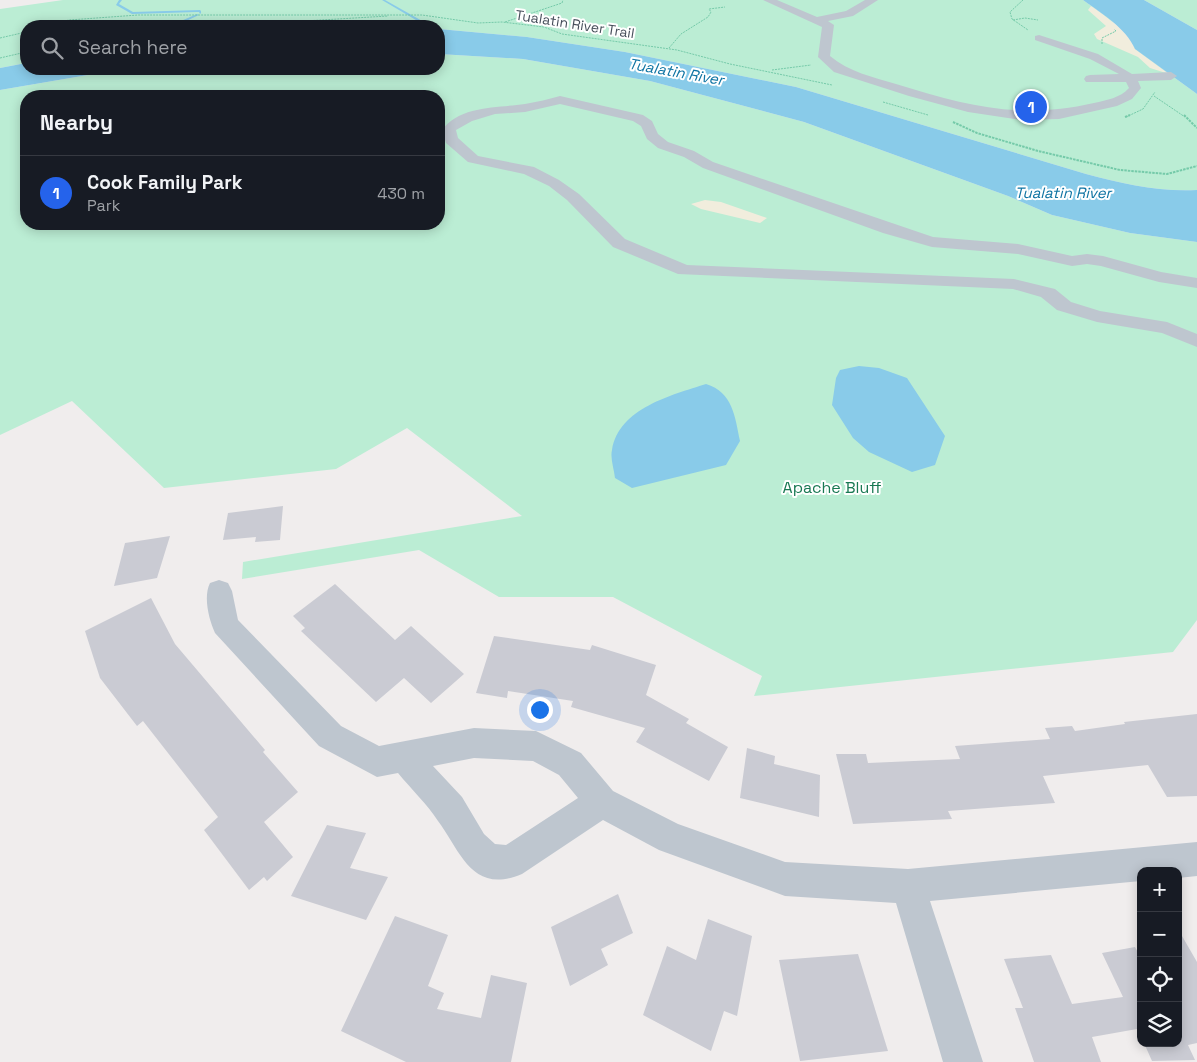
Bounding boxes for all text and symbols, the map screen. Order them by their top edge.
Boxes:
street label: Tualatin River Trail [514,6,636,42]
search box [20,20,445,75]
icon: search [38,34,66,62]
text: Search here [78,35,188,60]
water label: Tualatin River [627,54,727,89]
pin: 1 [1015,88,1047,126]
text: Nearby [40,109,113,136]
text: Cook Family Park [87,170,242,195]
text: 1 [52,183,60,204]
text: 430 m [377,183,425,204]
water label: Tualatin River [1015,183,1113,202]
text: Park [87,195,120,216]
park label: Apache Bluff [783,477,881,498]
your location [527,697,553,723]
map controls [1137,867,1182,1047]
button: + [1137,867,1182,912]
button: − [1137,912,1182,957]
button: locate [1137,957,1182,1002]
button: layers [1137,1002,1182,1047]

